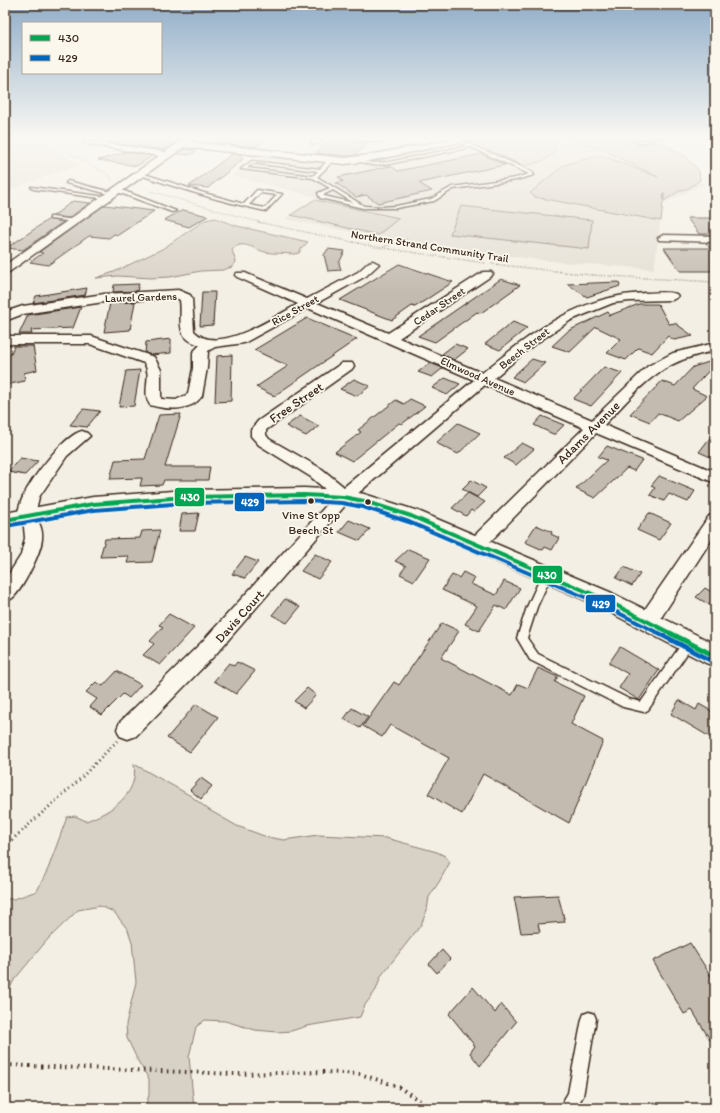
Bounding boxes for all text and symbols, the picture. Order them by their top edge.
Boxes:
legend [22,22,162,74]
text: 430 [58,31,79,45]
text: 429 [58,51,78,65]
street label: Northern Strand Community Trail [350,228,510,265]
street label: Cedar Street [411,284,468,329]
street label: Laurel Gardens [105,290,177,305]
street label: Rice Street [269,292,321,329]
street label: Beech Street [497,325,552,372]
street label: Elmwood Avenue [438,354,517,399]
street label: Free Street [267,379,326,426]
street label: Adams Avenue [554,398,623,467]
line badge: 430 [174,487,205,507]
text: 430 [180,491,200,504]
line badge: 429 [234,492,265,512]
text: 429 [241,496,259,509]
marker: Vine St opp Beech St [306,496,316,506]
unlabelled marker [363,497,373,507]
place label: Vine St opp Beech St [282,508,340,537]
line badge: 430 [532,565,563,584]
text: 430 [537,569,557,582]
street label: Davis Court [212,587,267,646]
line badge: 429 [585,594,616,613]
text: 429 [592,598,610,611]

